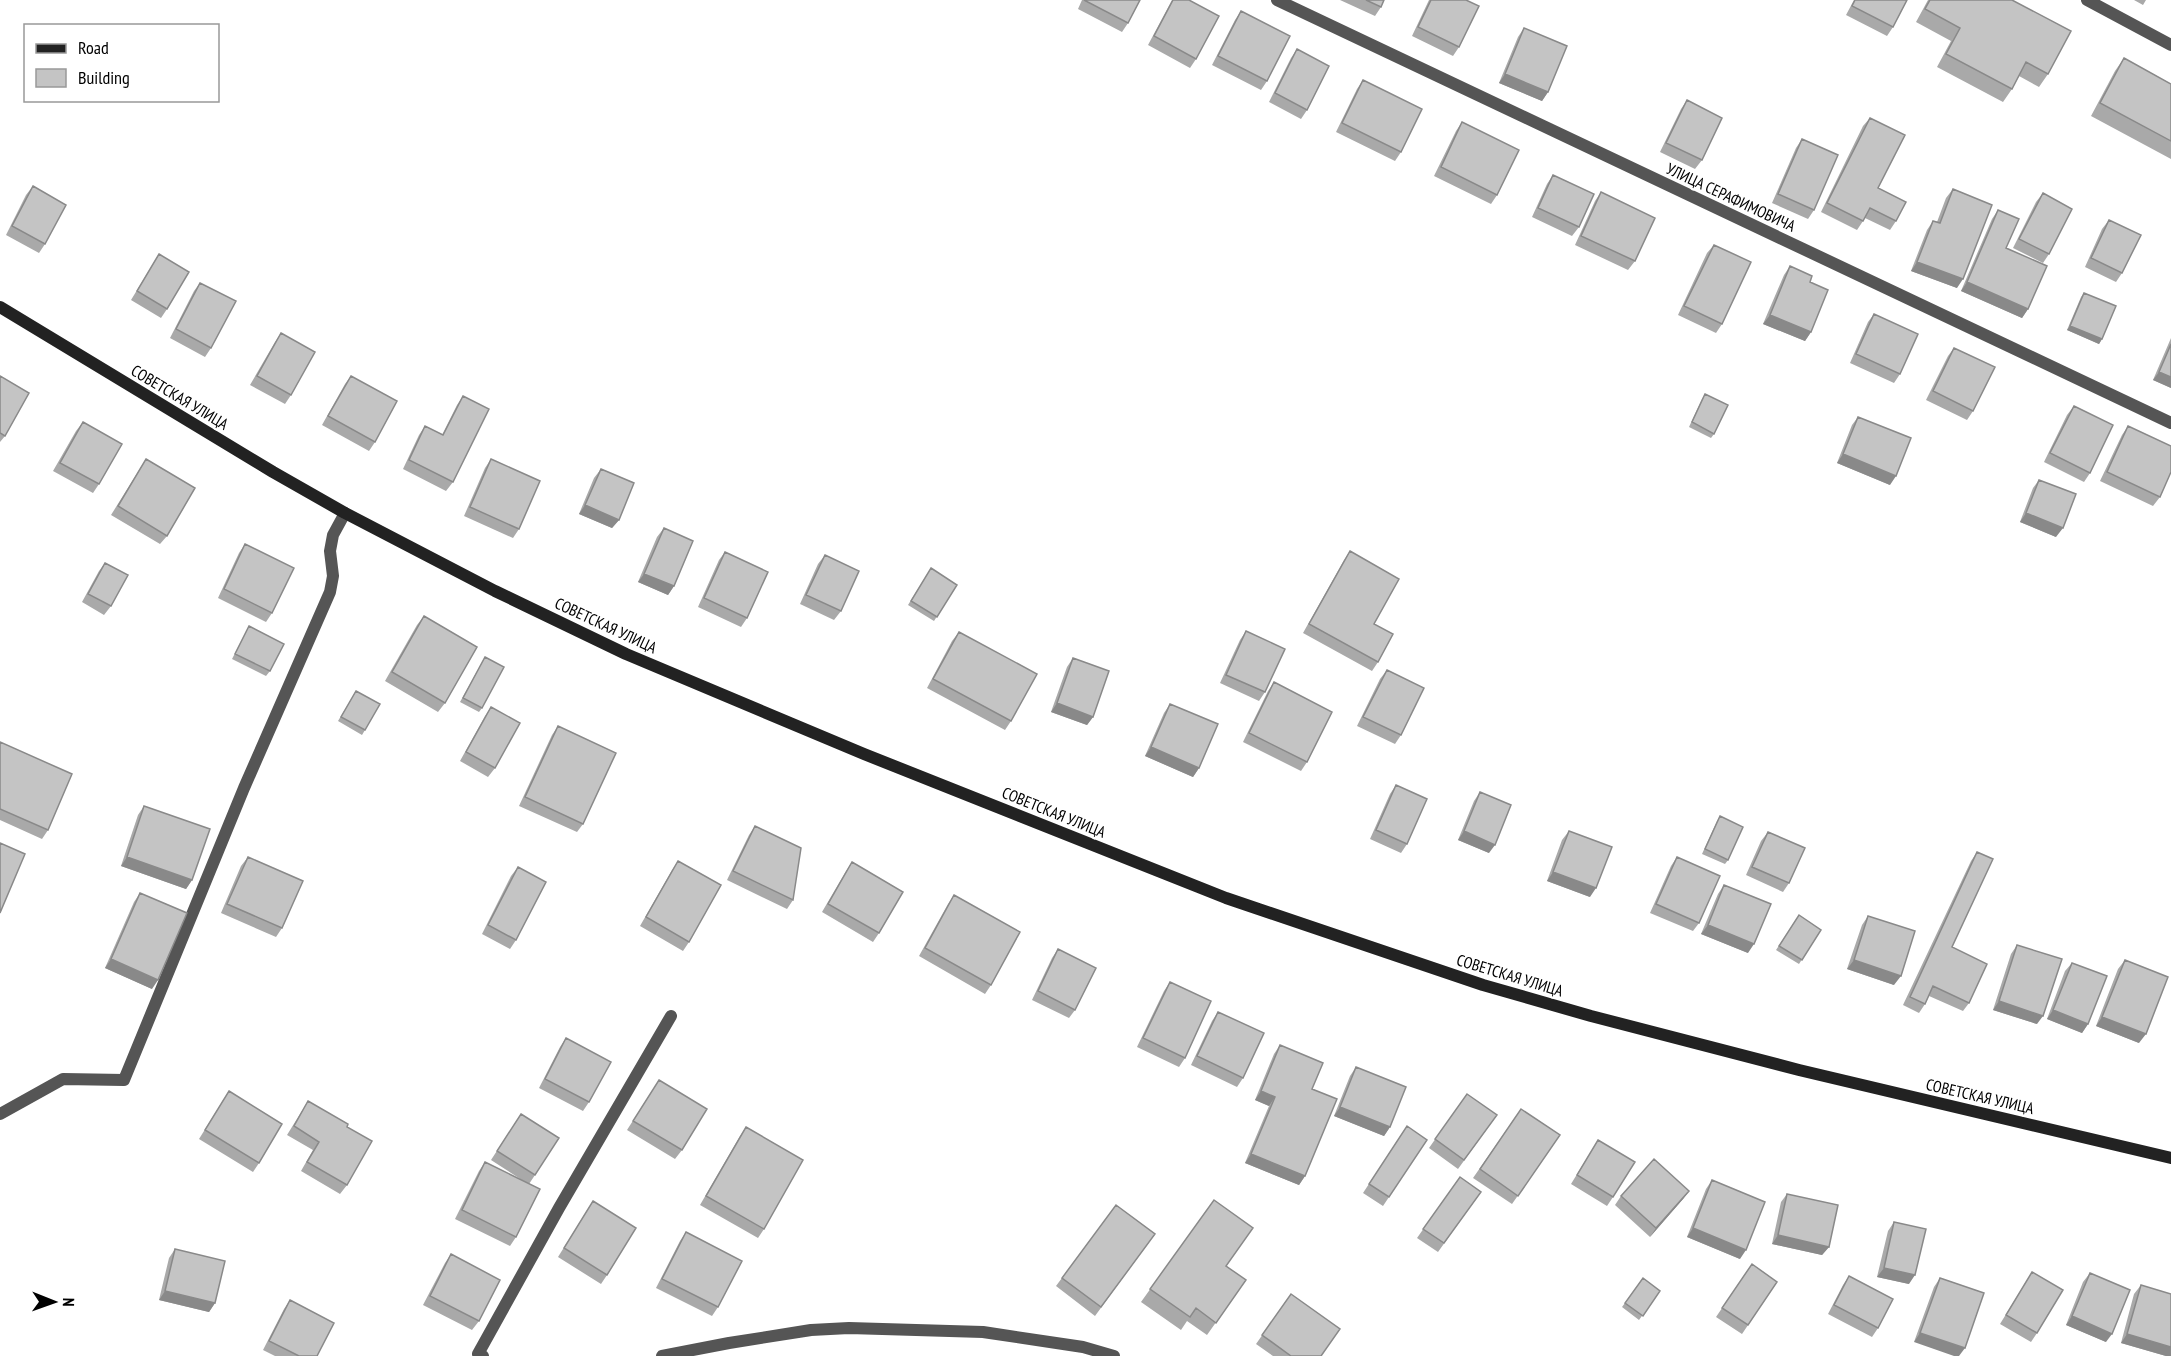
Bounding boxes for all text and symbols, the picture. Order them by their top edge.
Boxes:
legend [24,24,219,102]
text: Road [78,36,109,59]
text: Building [78,66,130,89]
street label: УЛИЦА СЕРАФИМОВИЧА [1663,158,1799,236]
street label: СОВЕТСКАЯ УЛИЦА [128,360,233,434]
street label: СОВЕТСКАЯ УЛИЦА [552,593,660,658]
street label: СОВЕТСКАЯ УЛИЦА [999,782,1109,842]
street label: СОВЕТСКАЯ УЛИЦА [1454,949,1566,1001]
street label: СОВЕТСКАЯ УЛИЦА [1924,1074,2036,1118]
north arrow [24,1272,84,1332]
text: N [59,1298,79,1307]

